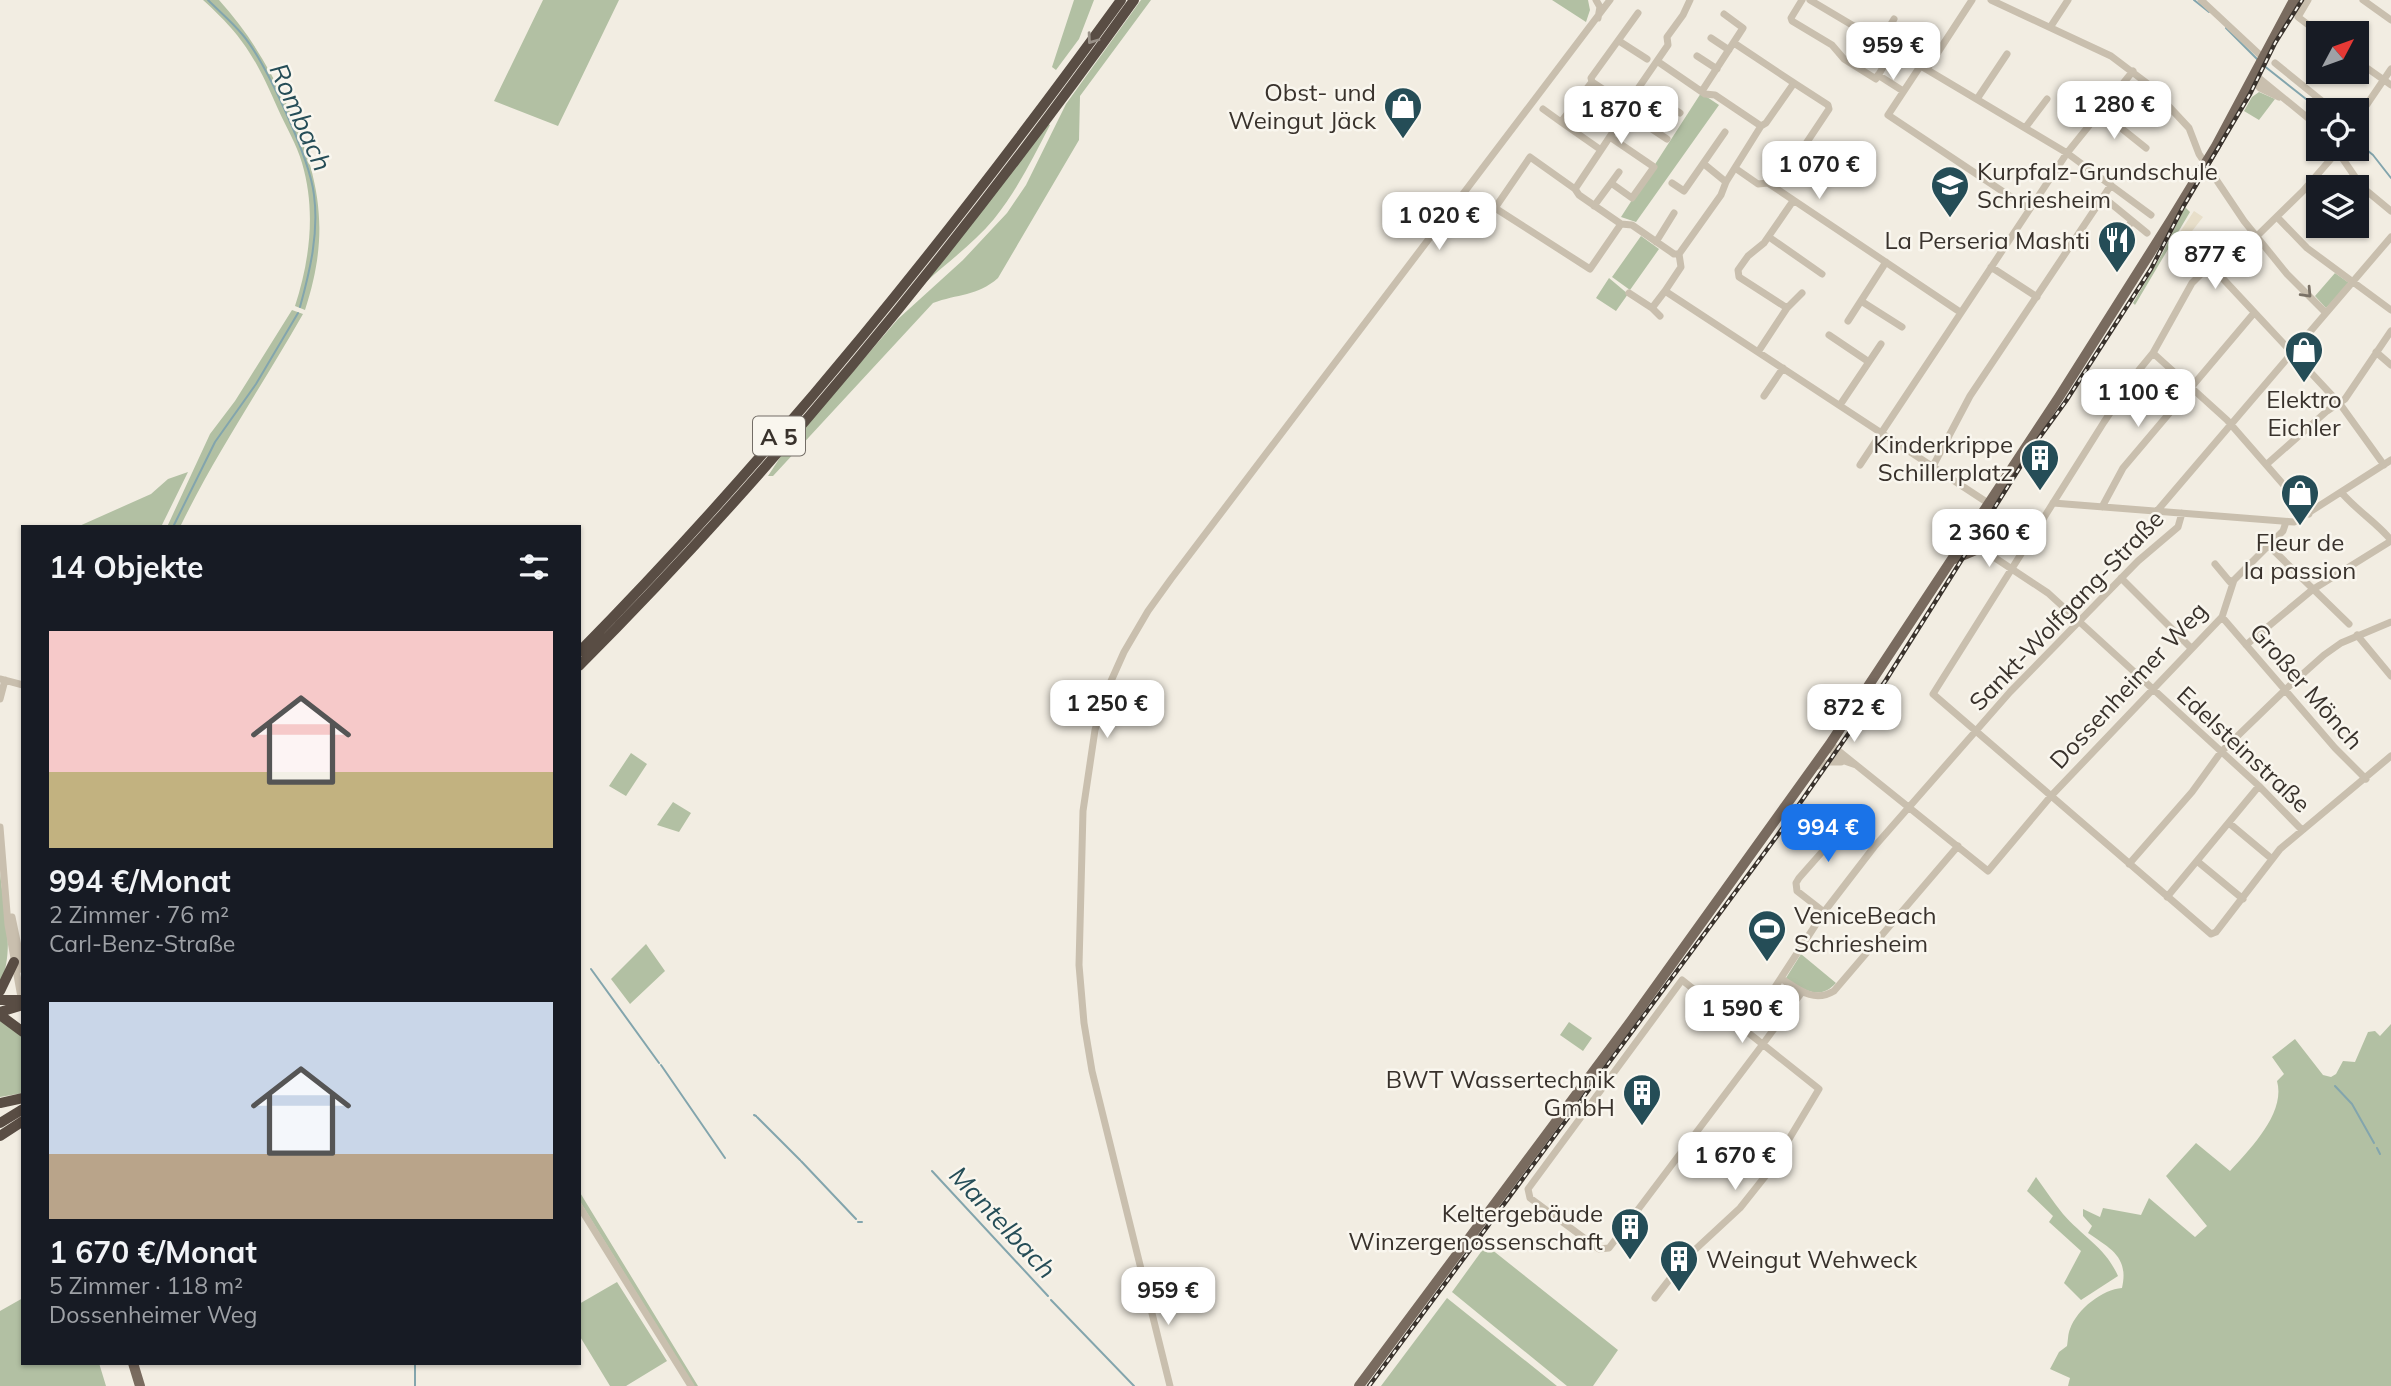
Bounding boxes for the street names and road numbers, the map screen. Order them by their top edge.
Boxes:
road number: A 5 [753,416,805,456]
street label: Sankt-Wolfgang-Straße [1962,504,2170,716]
street label: Dossenheimer Weg [2043,595,2213,775]
street label: Großer Mönch [2244,617,2370,755]
street label: Edelsteinstraße [2171,680,2317,818]

